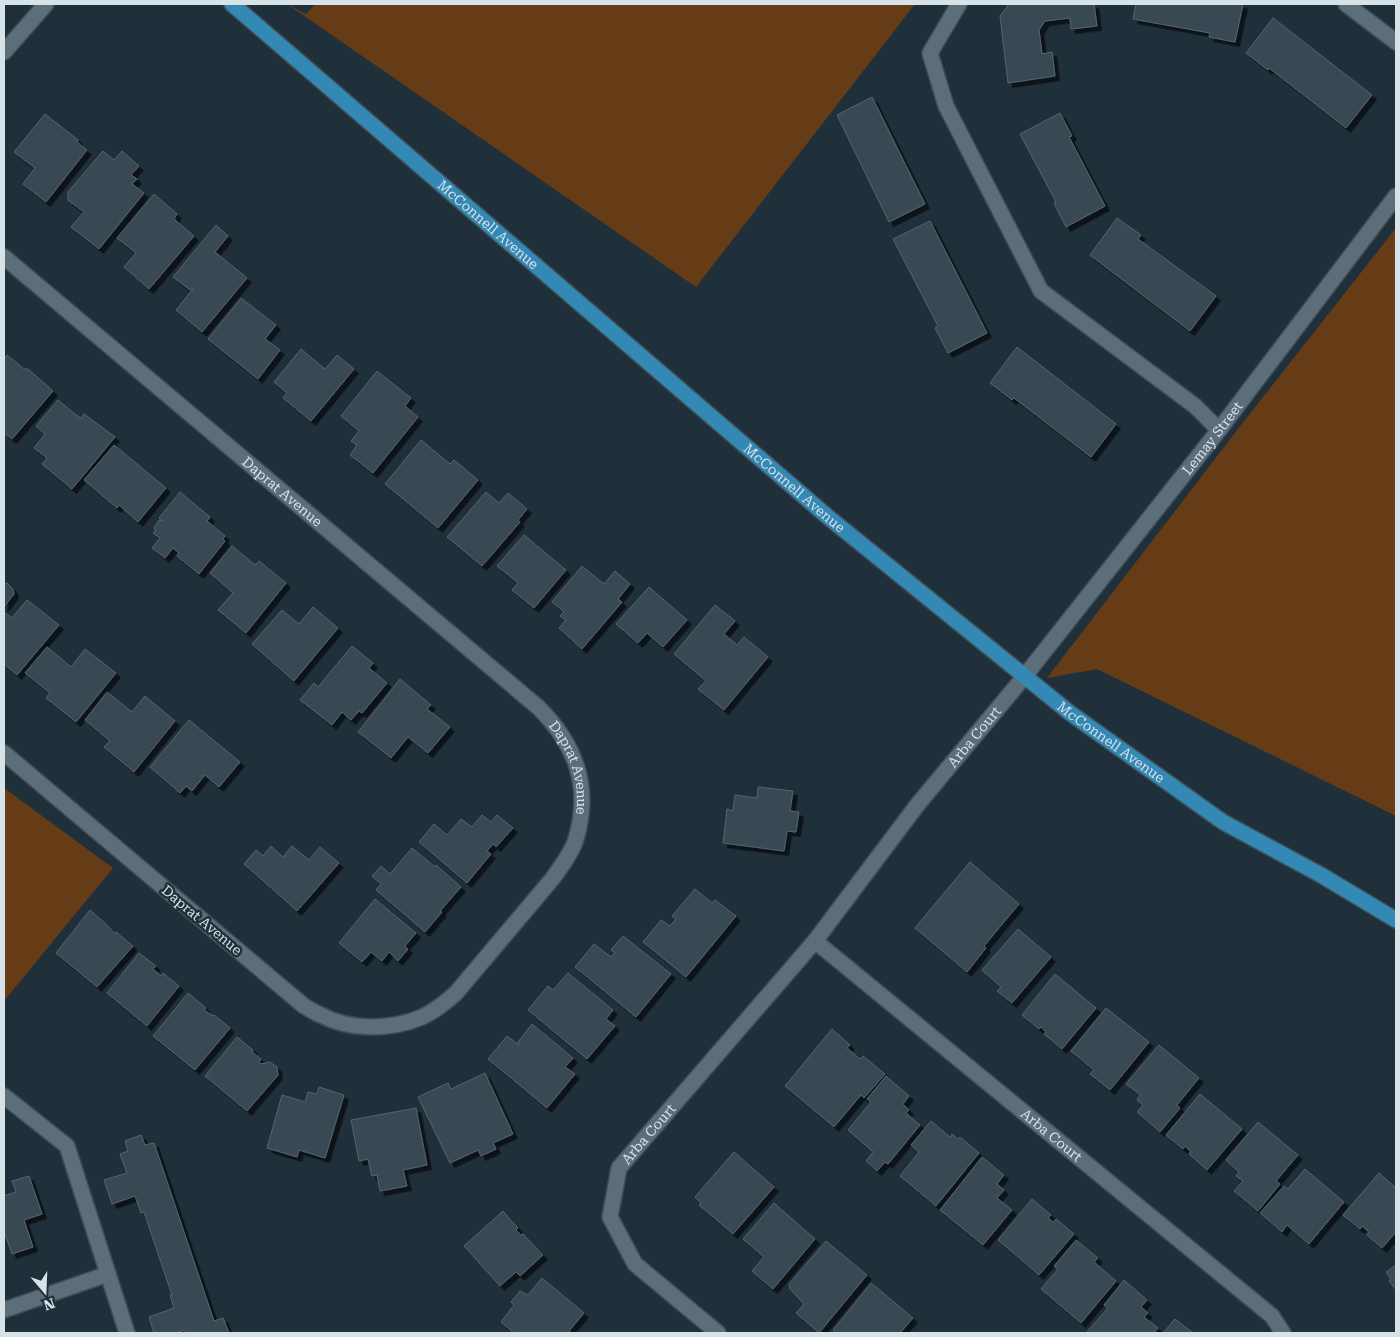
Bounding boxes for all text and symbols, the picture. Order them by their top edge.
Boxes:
street label: McConnell Avenue [434,177,542,273]
street label: Lemay Street [1179,398,1246,478]
street label: McConnell Avenue [741,440,849,536]
street label: Daprat Avenue [239,453,326,530]
street label: McConnell Avenue [1054,698,1168,786]
street label: Arba Court [944,703,1004,770]
street label: Daprat Avenue [546,718,590,816]
street label: Daprat Avenue [159,882,246,958]
street label: Arba Court [618,1101,679,1167]
street label: Arba Court [1018,1105,1085,1165]
north arrow [20,1267,70,1317]
text: N [41,1295,57,1314]

